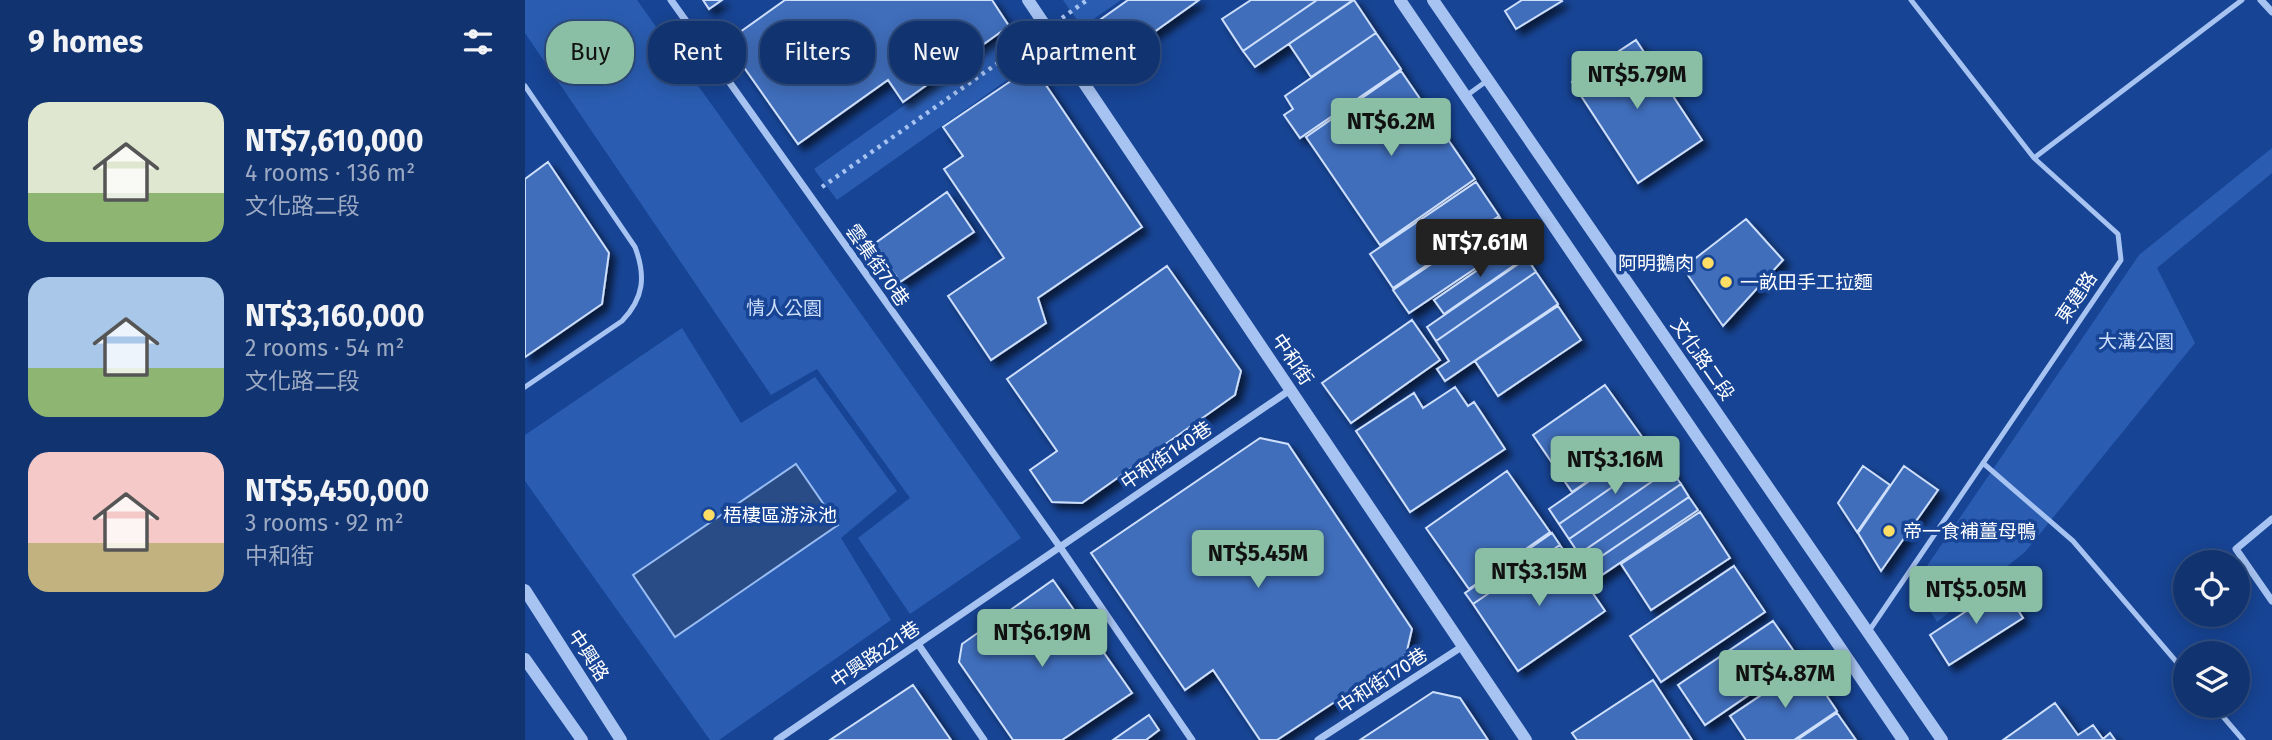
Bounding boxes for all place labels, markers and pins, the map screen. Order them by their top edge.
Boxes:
pin: NT$5.79M [1565,52,1709,111]
pin: NT$6.2M [1326,99,1456,158]
pin: NT$7.61M [1408,219,1552,279]
place label: 阿明鵝肉 [1618,252,1694,275]
marker: 阿明鵝肉 [1700,255,1716,271]
place label: 一畝田手工拉麵 [1740,271,1873,294]
marker: 一畝田手工拉麵 [1718,274,1734,290]
pin: NT$3.16M [1543,436,1687,496]
place label: 梧棲區游泳池 [723,504,837,527]
marker: 梧棲區游泳池 [701,507,717,523]
place label: 帝一食補薑母鴨 [1903,520,2036,543]
marker: 帝一食補薑母鴨 [1881,523,1897,539]
pin: NT$5.45M [1186,530,1330,590]
pin: NT$3.15M [1467,548,1611,608]
pin: NT$5.05M [1904,566,2048,626]
pin: NT$6.19M [970,610,1114,669]
pin: NT$4.87M [1713,650,1857,710]

